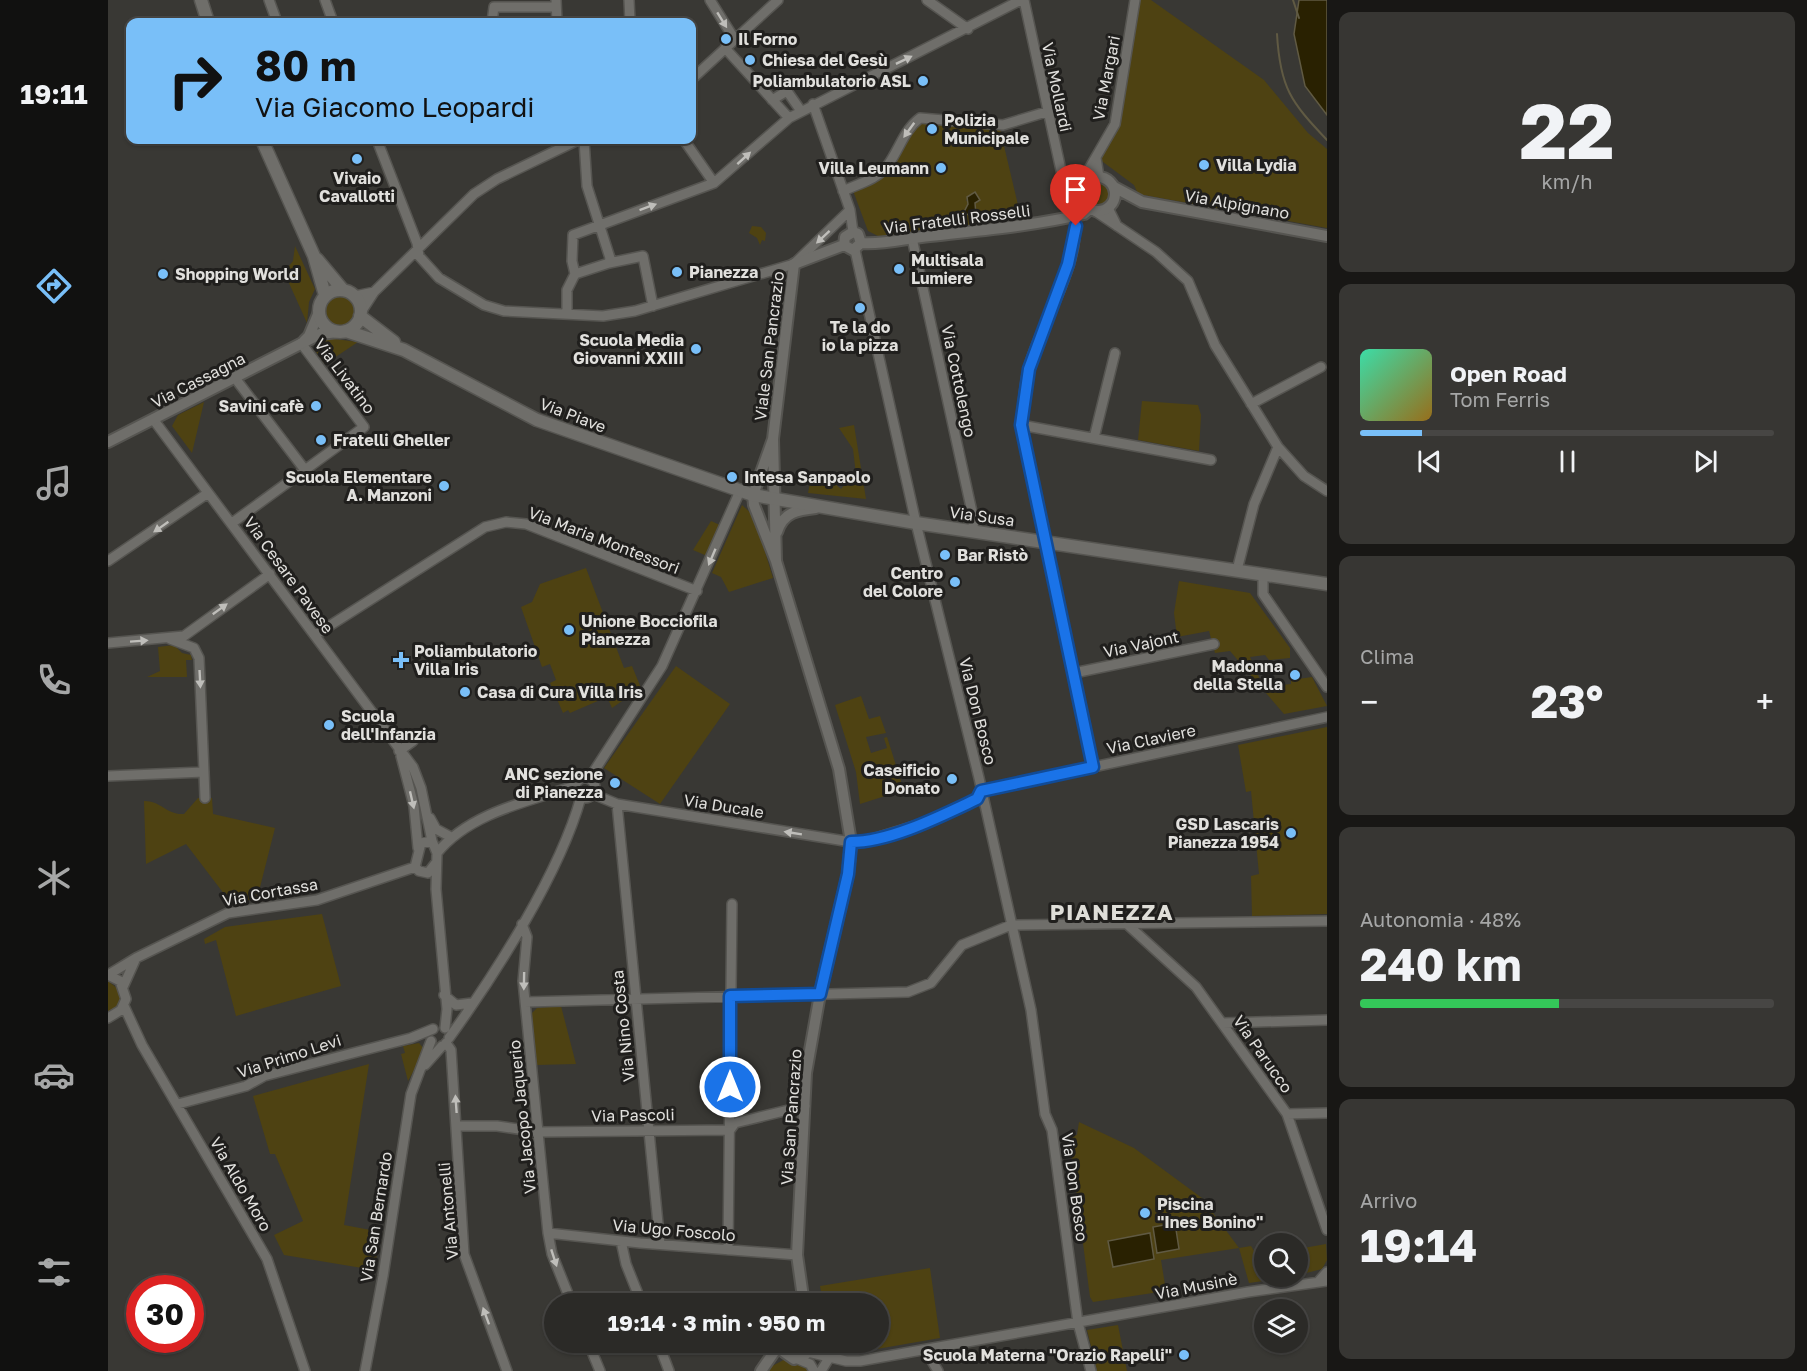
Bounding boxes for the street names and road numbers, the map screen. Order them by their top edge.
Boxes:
street label: Via Margari [1088,34,1124,122]
street label: Via Mollardi [1038,40,1076,134]
street label: Via Alpignano [1183,185,1291,223]
street label: Via Fratelli Rosselli [882,200,1032,238]
street label: Viale San Pancrazio [750,270,788,422]
street label: Via Cottolengo [937,323,981,439]
street label: Via Livatino [310,334,380,418]
street label: Via Cassagna [148,348,248,412]
street label: Via Piave [537,393,609,437]
street label: Via Maria Montessori [526,502,682,578]
street label: Via Susa [948,502,1016,530]
street label: Via Cesare Pavese [240,513,338,637]
street label: Via Vajont [1101,626,1181,662]
street label: Via Don Bosco [955,655,1001,767]
street label: Via Claviere [1105,720,1197,758]
street label: Via Ducale [682,790,766,822]
street label: Via Cortassa [221,874,319,910]
street label: Via Nino Costa [607,969,639,1083]
street label: Via Parucco [1229,1011,1297,1097]
street label: Via Primo Levi [235,1030,343,1082]
street label: Via Jacopo Jaquerio [504,1039,540,1195]
street label: Via San Pancrazio [776,1048,806,1186]
street label: Via Pascoli [591,1104,675,1126]
street label: Via Don Bosco [1057,1131,1093,1243]
street label: Via Aldo Moro [206,1133,276,1235]
street label: Via San Bernardo [356,1150,396,1284]
street label: Via Antonelli [434,1161,462,1261]
street label: Via Ugo Foscolo [612,1215,736,1245]
street label: Via Musinè [1153,1268,1239,1304]

